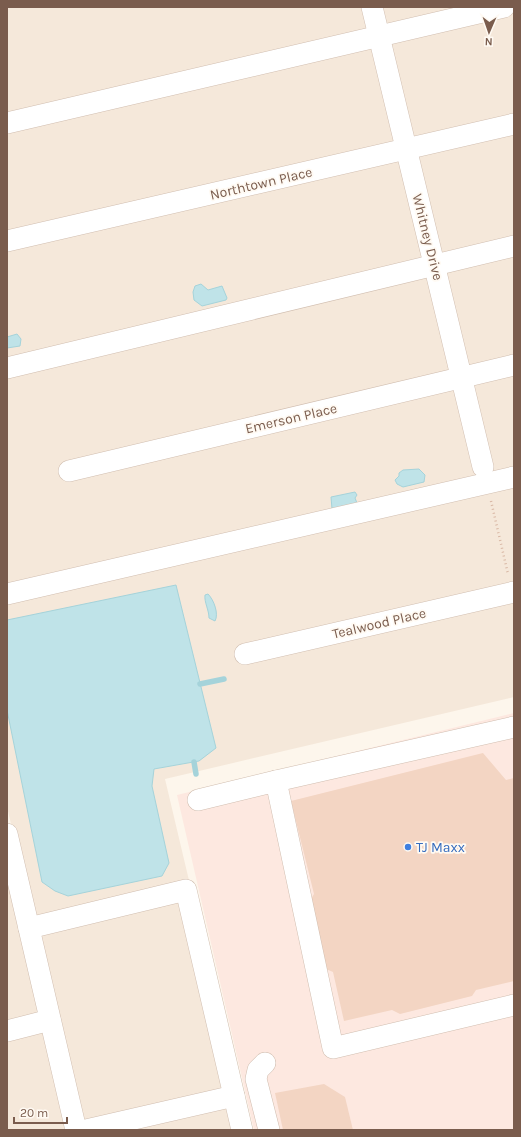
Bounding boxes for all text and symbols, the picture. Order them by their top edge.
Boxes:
north arrow [469,12,509,52]
text: N [484,35,493,48]
street label: Northtown Place [208,163,314,204]
street label: Whitney Drive [409,192,446,282]
street label: Emerson Place [244,400,339,437]
street label: Tealwood Place [331,604,428,643]
place label: TJ Maxx [416,839,465,856]
marker: TJ Maxx [403,842,413,852]
scale bar [14,1099,67,1125]
text: 20 m [20,1106,48,1120]

